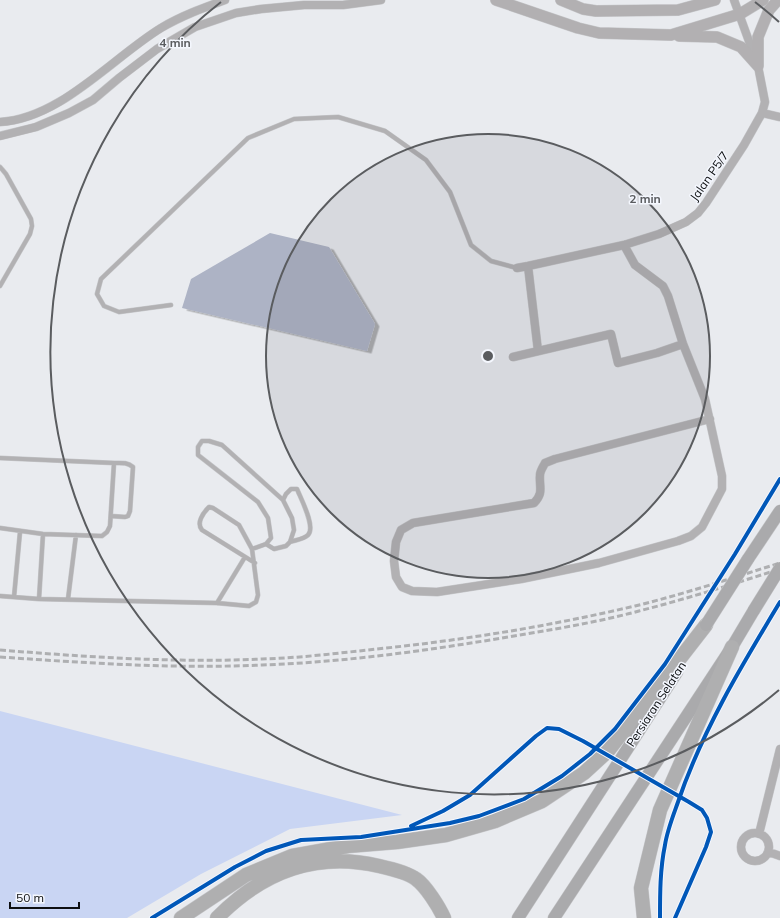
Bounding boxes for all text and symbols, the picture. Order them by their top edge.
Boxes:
text: 4 min [159,35,191,50]
street label: Jalan P5/7 [687,148,731,204]
text: 2 min [629,191,661,206]
centre of rings [481,349,495,363]
street label: Persiaran Selatan [623,659,689,749]
scale bar [10,884,79,910]
text: 50 m [16,890,44,905]

